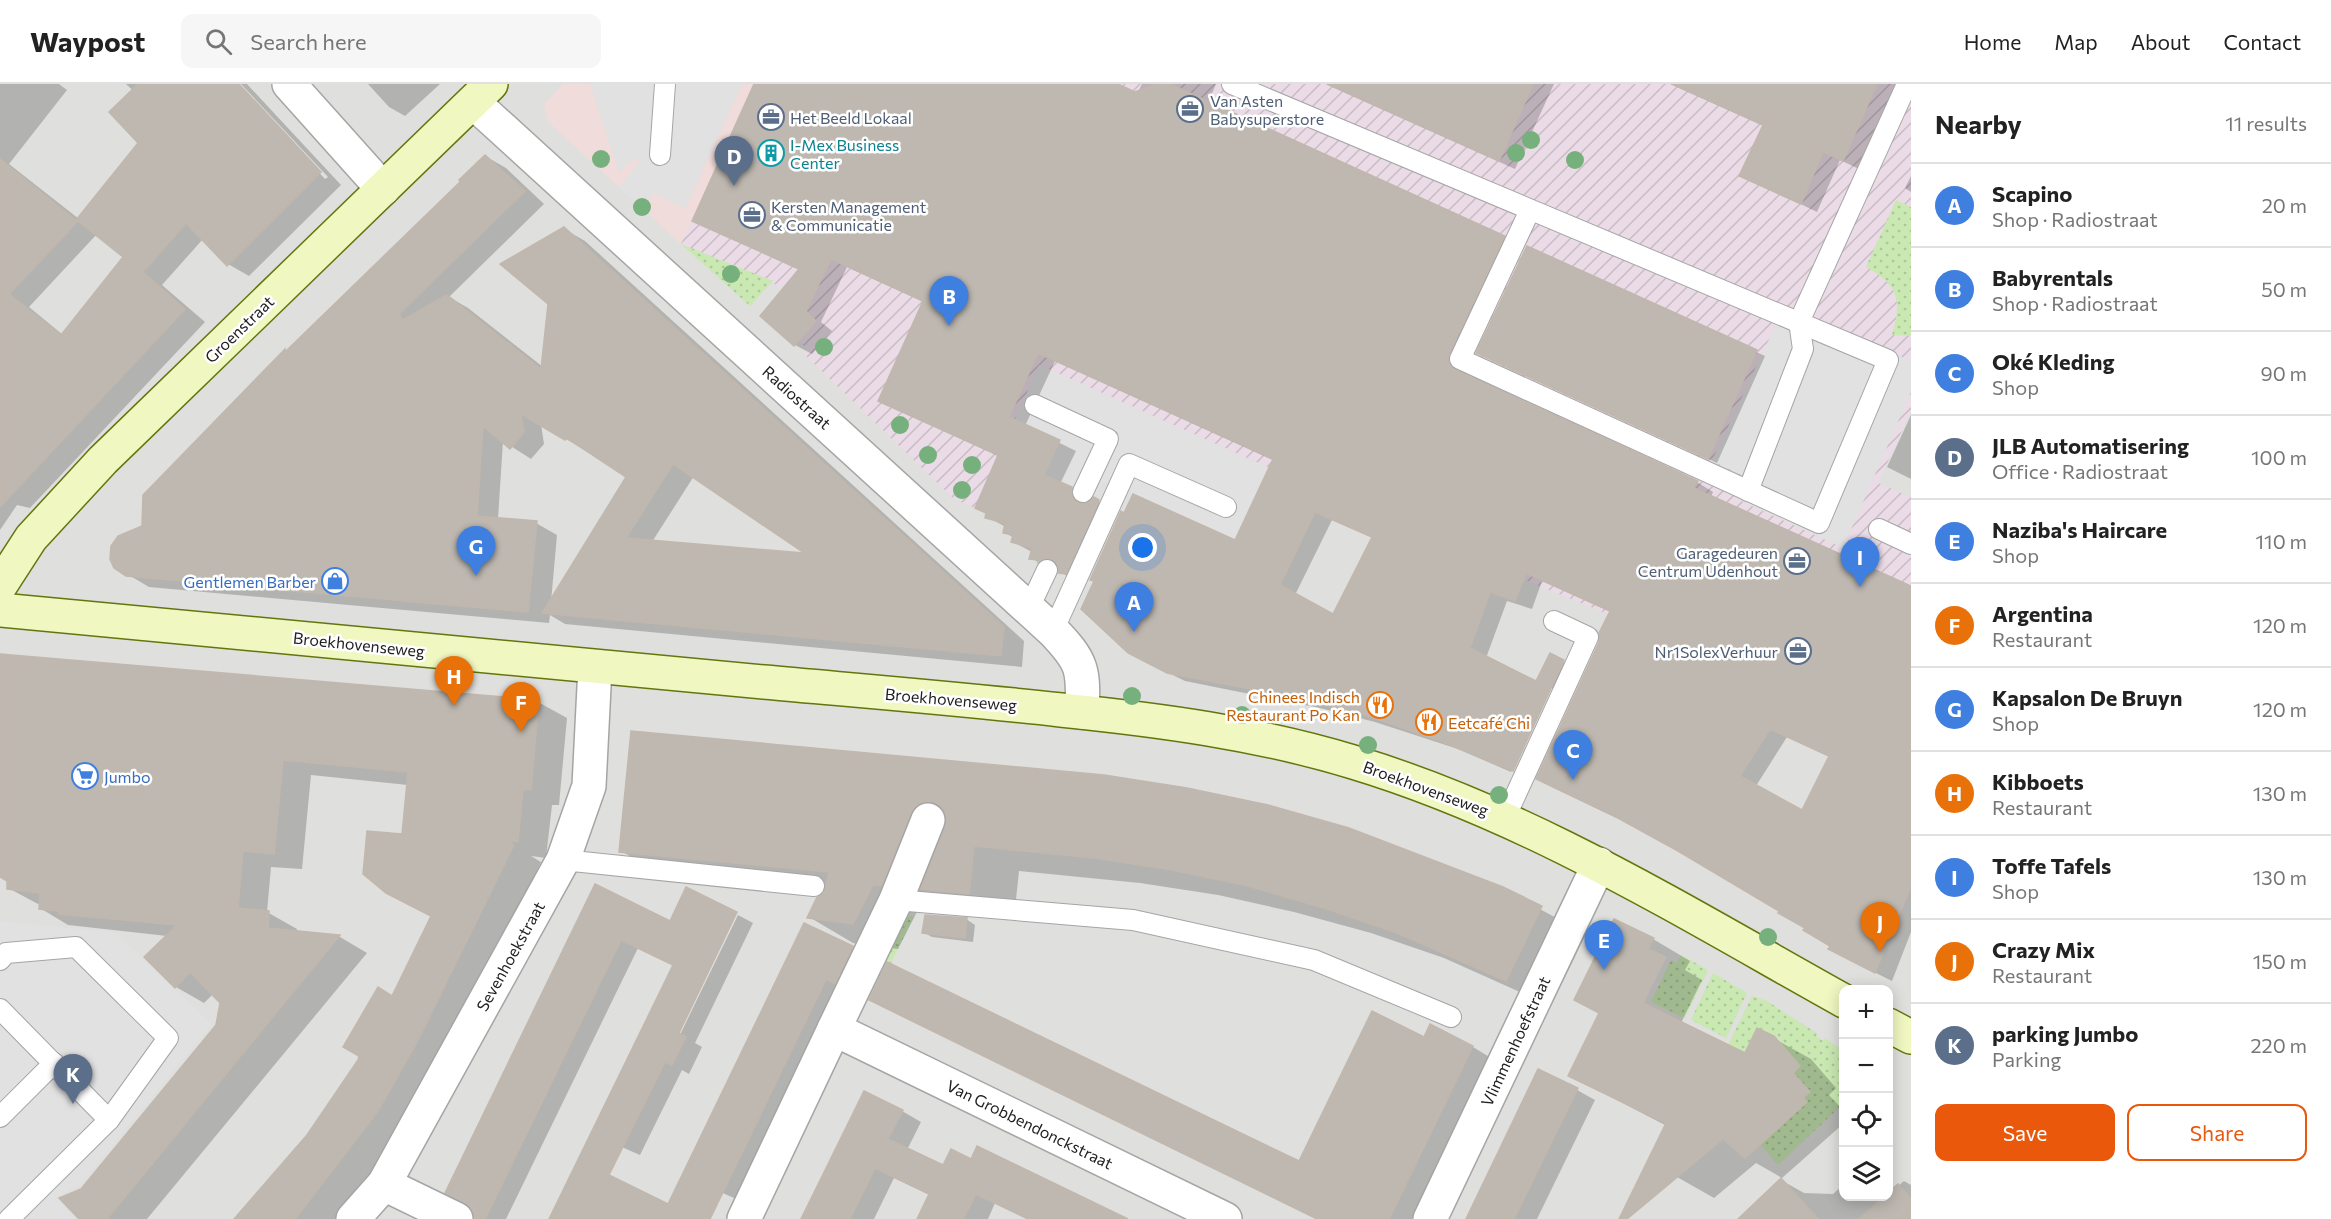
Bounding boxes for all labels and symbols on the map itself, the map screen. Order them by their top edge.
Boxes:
place label: Van Asten Babysuperstore [1210,91,1324,128]
office icon: Van Asten Babysuperstore [1175,94,1205,124]
office icon: Het Beeld Lokaal [756,102,786,132]
place label: Het Beeld Lokaal [790,108,912,127]
place label: I-Mex Business Center [790,135,899,172]
pin: D [714,136,754,186]
building icon: I-Mex Business Center [756,138,786,168]
place label: Kersten Management & Communicatie [771,197,927,234]
office icon: Kersten Management & Communicatie [737,200,767,230]
pin: B [930,276,968,326]
street label: Groenstraat [201,291,278,367]
street label: Radiostraat [759,361,835,433]
pin: G [456,526,496,576]
your location [1128,533,1157,562]
pin: I [1840,538,1880,587]
place label: Garagedeuren Centrum Udenhout [1638,543,1778,580]
office icon: Garagedeuren Centrum Udenhout [1782,546,1812,576]
shop icon: Gentlemen Barber [320,566,350,596]
place label: Gentlemen Barber [184,572,317,591]
pin: A [1114,582,1154,632]
street label: Broekhovenseweg [292,628,426,660]
office icon: Nr1SolexVerhuur [1783,636,1813,666]
place label: Nr1SolexVerhuur [1655,642,1779,661]
pin: H [434,656,474,706]
pin: F [502,682,540,732]
street label: Broekhovenseweg [884,684,1018,714]
place label: Chinees Indisch Restaurant Po Kan [1226,687,1360,724]
restaurant icon: Chinees Indisch Restaurant Po Kan [1365,690,1395,720]
restaurant icon: Eetcafé Chi [1414,707,1444,737]
place label: Eetcafé Chi [1448,713,1530,732]
pin: C [1554,730,1592,780]
street label: Broekhovenseweg [1361,756,1492,820]
supermarket icon: Jumbo [70,761,100,791]
place label: Jumbo [104,767,151,786]
street label: Sevenhoekstraat [472,898,548,1014]
pin: J [1860,902,1900,952]
pin: E [1584,920,1624,970]
street label: Vlimmenhoefstraat [1477,973,1554,1109]
pin: K [54,1054,92,1104]
street label: Van Grobbendonckstraat [944,1075,1117,1173]

